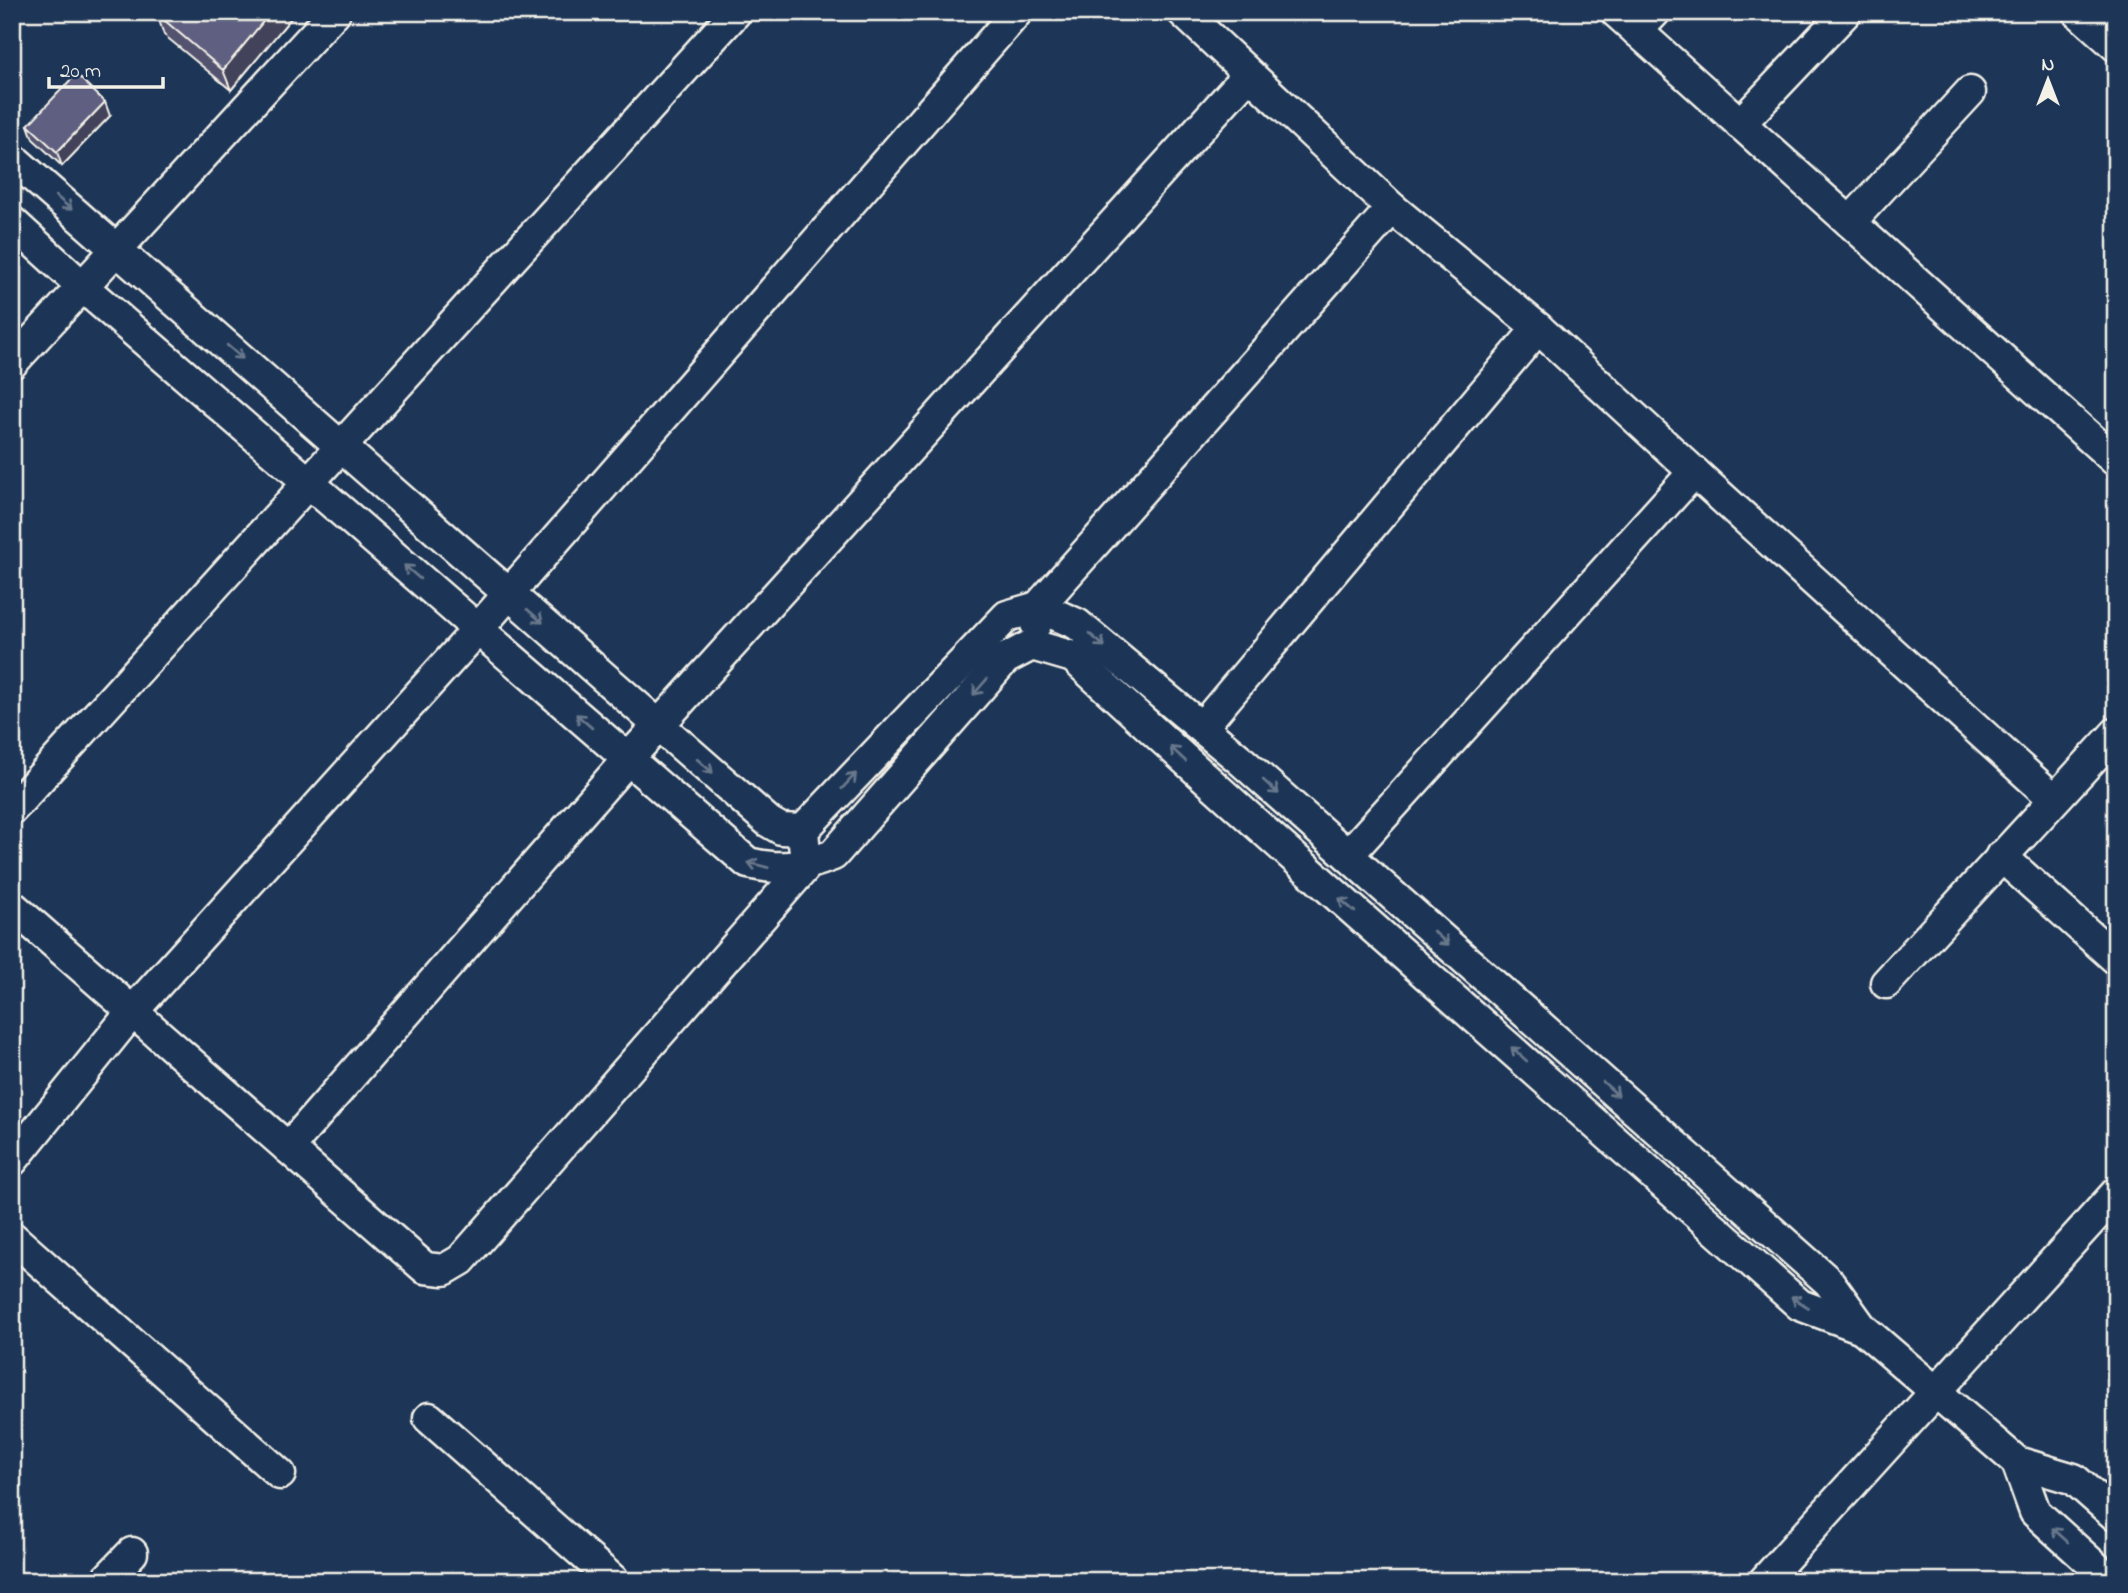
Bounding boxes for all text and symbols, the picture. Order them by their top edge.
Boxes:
scale bar [49,46,163,90]
north arrow [2012,46,2082,116]
text: N [2042,52,2055,79]
text: 20 m [60,57,101,87]
one-way arrow [55,195,73,211]
one-way arrow [226,344,244,360]
one-way arrow [403,564,421,580]
one-way arrow [525,608,543,624]
one-way arrow [1088,632,1106,648]
one-way arrow [972,678,988,696]
one-way arrow [575,713,593,729]
one-way arrow [1170,745,1187,762]
one-way arrow [696,758,713,775]
one-way arrow [841,773,858,790]
one-way arrow [1262,779,1280,795]
one-way arrow [748,858,770,871]
one-way arrow [1339,897,1357,913]
one-way arrow [1432,930,1450,946]
one-way arrow [1510,1046,1528,1062]
one-way arrow [1602,1081,1620,1097]
one-way arrow [1791,1294,1810,1309]
one-way arrow [2051,1527,2069,1543]

